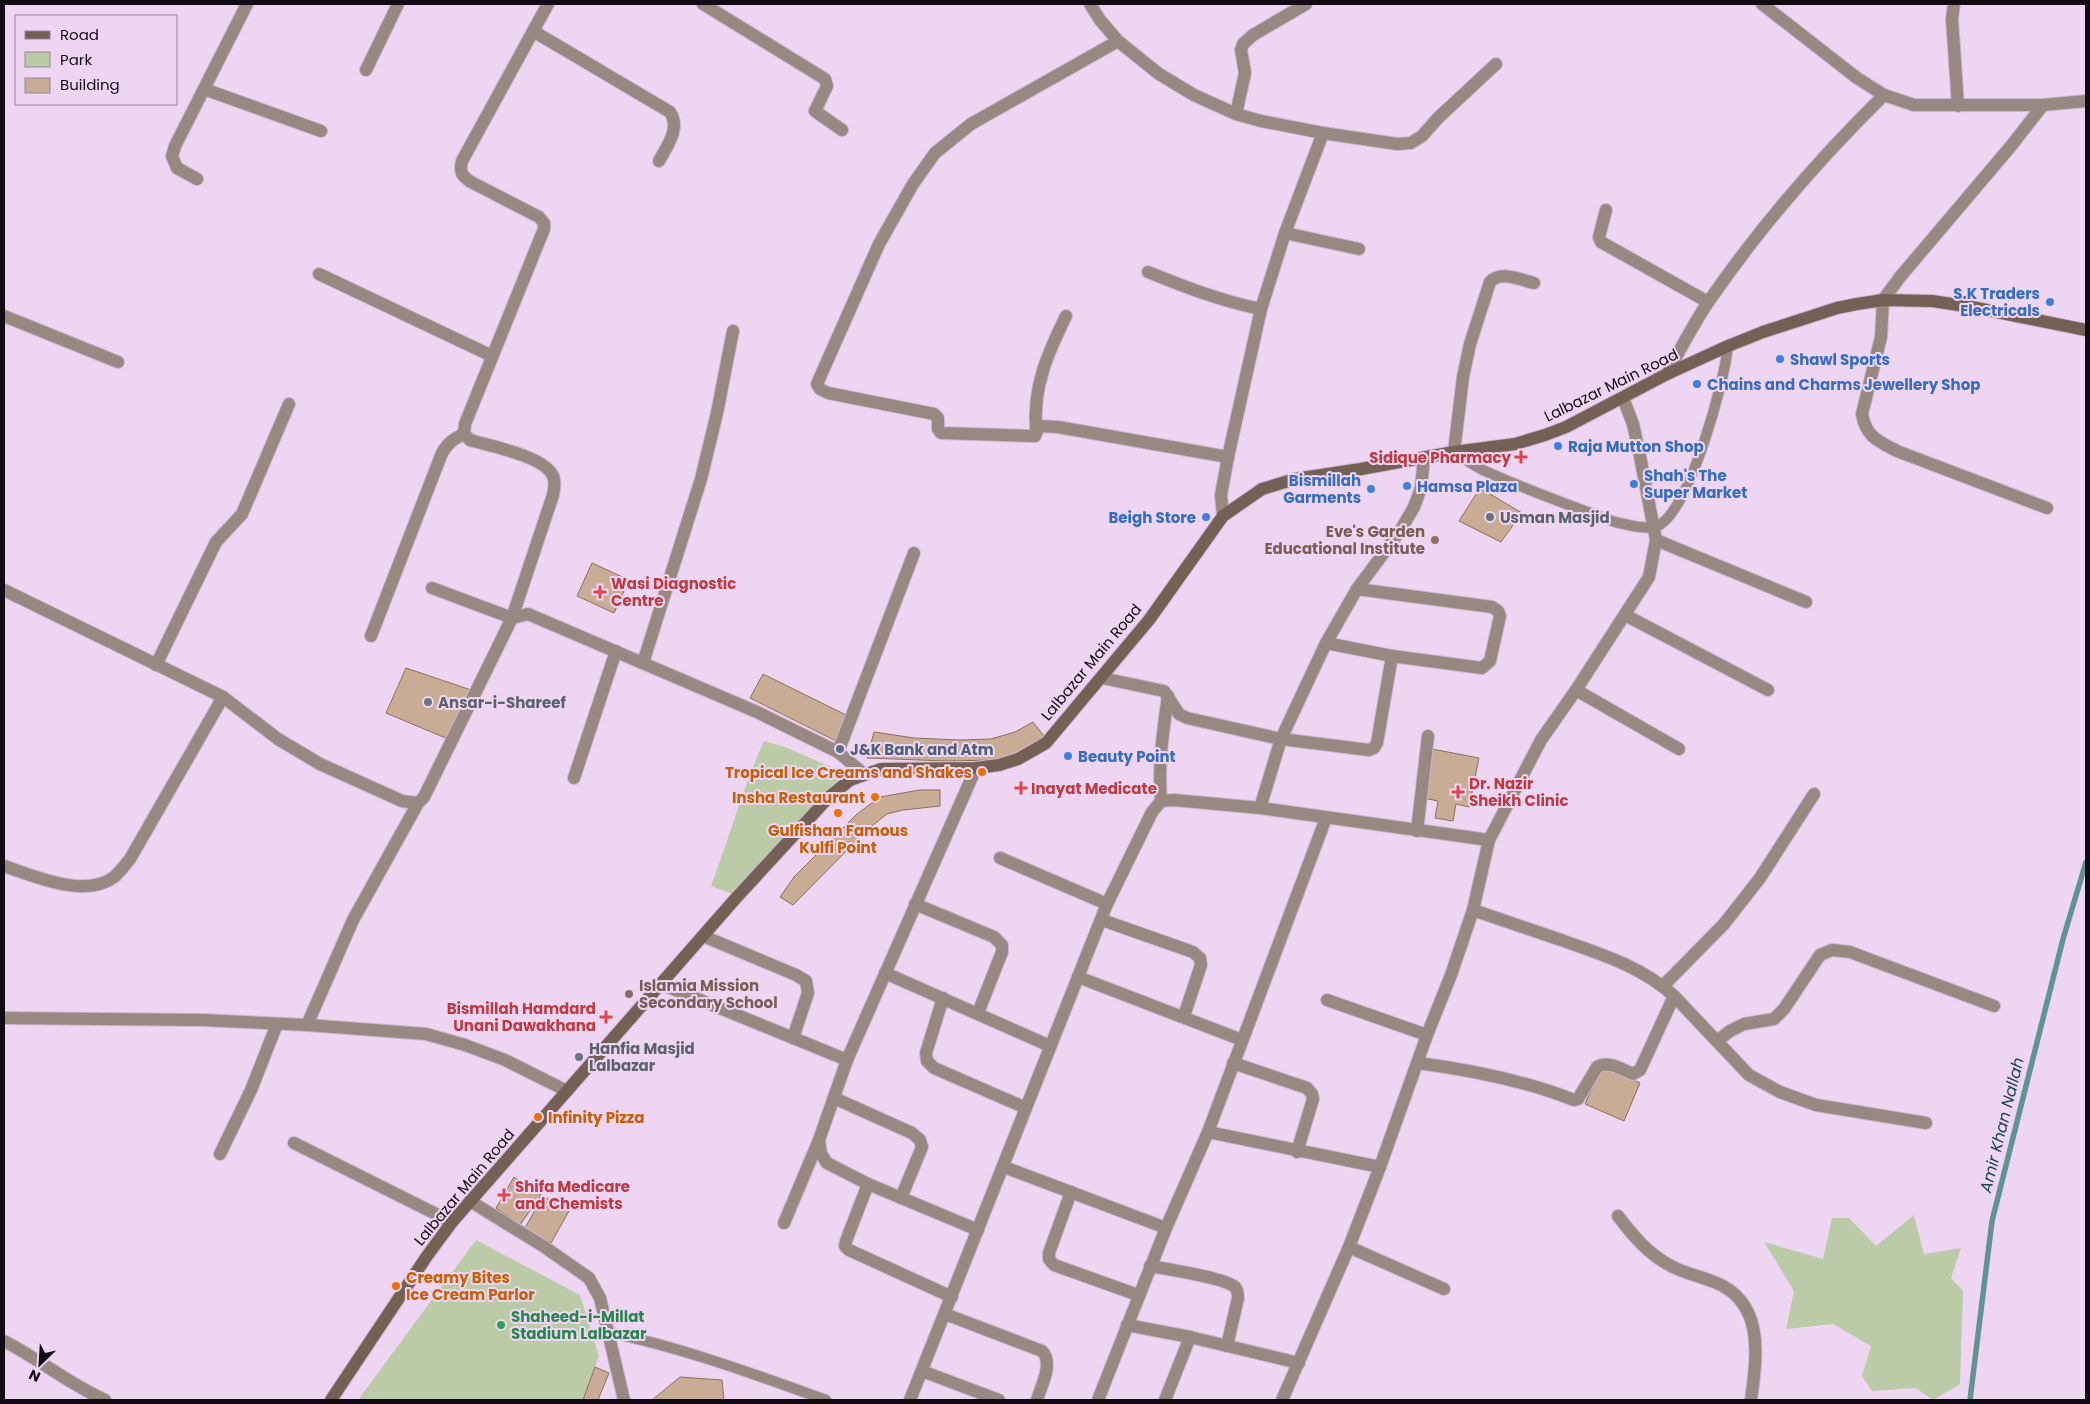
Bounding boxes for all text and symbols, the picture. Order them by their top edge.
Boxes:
legend [15,15,178,105]
text: Road [60,24,99,45]
text: Park [60,49,92,70]
text: Building [60,74,120,95]
place label: S.K Traders Electricals [1953,283,2040,321]
marker: S.K Traders Electricals [2044,296,2056,308]
street label: Lalbazar Main Road [1541,343,1681,427]
place label: Shawl Sports [1790,349,1890,370]
marker: Shawl Sports [1774,353,1786,365]
place label: Chains and Charms Jewellery Shop [1707,374,1980,395]
marker: Chains and Charms Jewellery Shop [1691,378,1703,390]
place label: Raja Mutton Shop [1568,436,1704,457]
marker: Raja Mutton Shop [1552,440,1564,452]
place label: Sidique Pharmacy [1369,447,1512,468]
marker: Sidique Pharmacy [1515,451,1527,463]
place label: Shah's The Super Market [1644,465,1747,503]
place label: Bismillah Garments [1283,470,1361,508]
place label: Hamsa Plaza [1417,476,1517,497]
marker: Shah's The Super Market [1628,478,1640,490]
marker: Hamsa Plaza [1401,480,1413,492]
marker: Bismillah Garments [1365,483,1377,495]
place label: Beigh Store [1108,507,1196,528]
place label: Usman Masjid [1500,507,1610,528]
marker: Beigh Store [1200,511,1212,523]
marker: Usman Masjid [1484,511,1496,523]
place label: Eve's Garden Educational Institute [1264,521,1425,559]
marker: Eve's Garden Educational Institute [1429,534,1441,546]
place label: Wasi Diagnostic Centre [611,573,736,611]
marker: Wasi Diagnostic Centre [593,585,607,599]
street label: Lalbazar Main Road [1036,599,1146,725]
place label: Ansar-i-Shareef [438,692,566,713]
marker: Ansar-i-Shareef [422,696,434,708]
place label: J&K Bank and Atm [850,739,994,760]
marker: J&K Bank and Atm [834,743,846,755]
place label: Beauty Point [1078,746,1176,767]
marker: Beauty Point [1062,750,1074,762]
place label: Tropical Ice Creams and Shakes [725,762,972,783]
marker: Tropical Ice Creams and Shakes [976,766,988,778]
place label: Dr. Nazir Sheikh Clinic [1469,773,1568,811]
place label: Inayat Medicate [1031,778,1157,799]
marker: Inayat Medicate [1015,782,1027,794]
marker: Dr. Nazir Sheikh Clinic [1451,785,1465,799]
place label: Insha Restaurant [732,787,865,808]
marker: Insha Restaurant [869,791,881,803]
marker: Gulfishan Famous Kulfi Point [832,807,844,819]
place label: Gulfishan Famous Kulfi Point [768,820,908,858]
place label: Islamia Mission Secondary School [639,975,778,1013]
marker: Islamia Mission Secondary School [623,988,635,1000]
place label: Bismillah Hamdard Unani Dawakhana [447,998,596,1036]
marker: Bismillah Hamdard Unani Dawakhana [600,1011,612,1023]
place label: Hanfia Masjid Lalbazar [589,1038,695,1076]
marker: Hanfia Masjid Lalbazar [573,1051,585,1063]
water label: Amir Khan Nallah [1974,1055,2030,1196]
place label: Infinity Pizza [548,1107,645,1128]
marker: Infinity Pizza [532,1111,544,1123]
street label: Lalbazar Main Road [409,1124,519,1250]
place label: Shifa Medicare and Chemists [515,1176,630,1214]
marker: Shifa Medicare and Chemists [497,1188,511,1202]
place label: Creamy Bites Ice Cream Parlor [406,1267,535,1305]
marker: Creamy Bites Ice Cream Parlor [390,1280,402,1292]
place label: Shaheed-i-Millat Stadium Lalbazar [511,1306,647,1344]
marker: Shaheed-i-Millat Stadium Lalbazar [495,1319,507,1331]
north arrow [15,1339,65,1389]
text: N [26,1364,44,1387]

